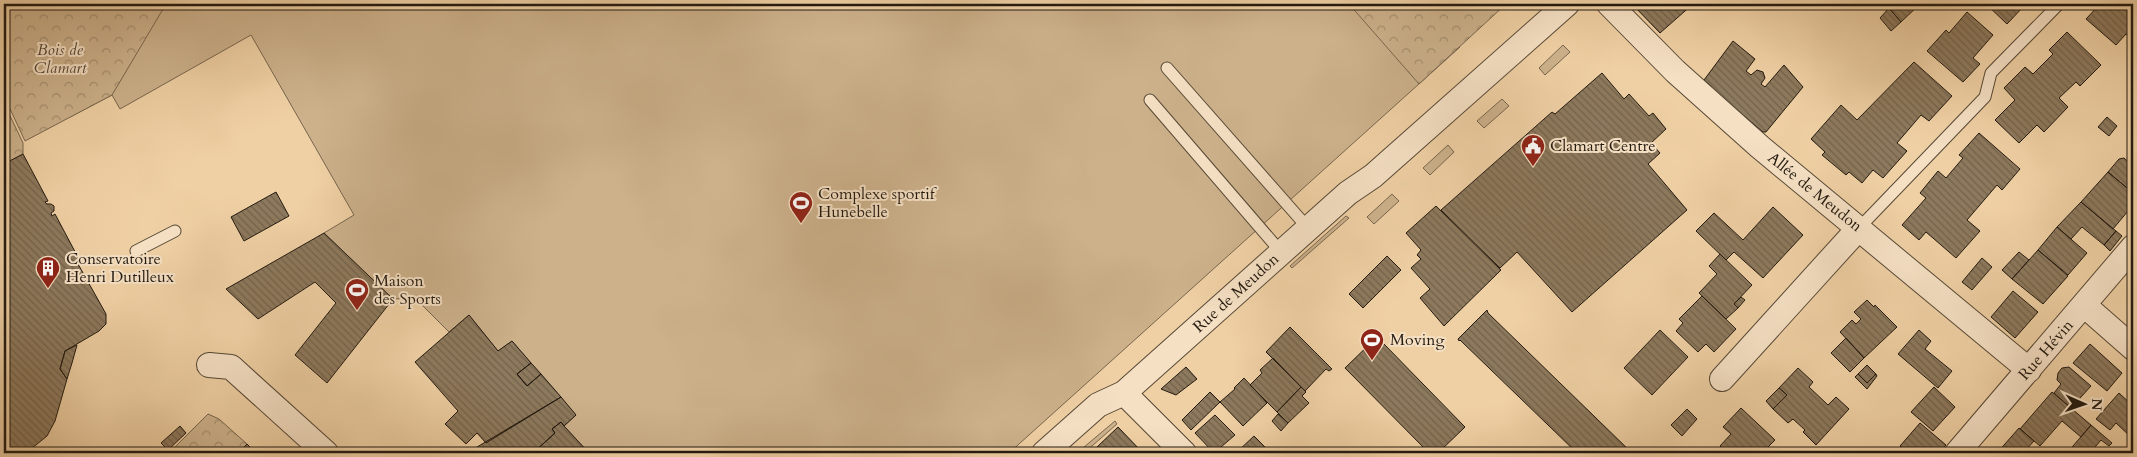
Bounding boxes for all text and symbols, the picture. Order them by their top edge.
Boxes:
park label: Bois de Clamart [34,39,87,79]
public building icon: Clamart Centre [1520,133,1546,167]
place label: Clamart Centre [1550,135,1656,157]
street label: Allée de Meudon [1763,147,1867,237]
place label: Complexe sportif Hunebelle [818,183,938,223]
sports icon: Complexe sportif Hunebelle [788,190,814,224]
place label: Conservatoire Henri Dutilleux [66,248,174,288]
street label: Rue de Meudon [1188,248,1284,338]
building icon: Conservatoire Henri Dutilleux [35,255,61,289]
place label: Maison des Sports [374,270,441,310]
sports icon: Maison des Sports [344,277,370,311]
street label: Rue Hévin [2014,315,2078,385]
sports icon: Moving [1359,327,1385,361]
place label: Moving [1390,329,1444,351]
north arrow [2060,380,2110,430]
text: N [2087,398,2106,411]

